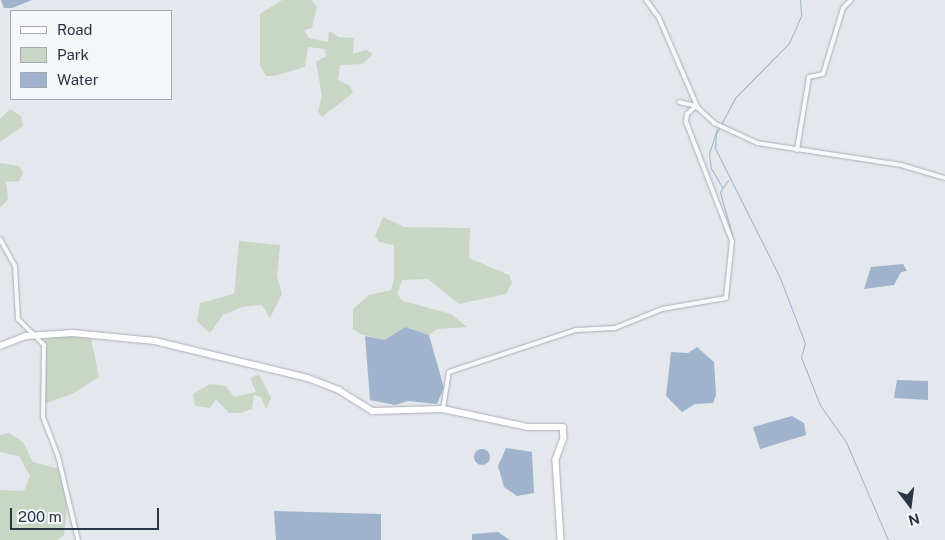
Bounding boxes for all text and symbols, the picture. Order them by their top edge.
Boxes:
legend [10,10,172,100]
text: Road [57,21,93,38]
text: Park [57,46,89,63]
text: Water [57,71,99,88]
north arrow [885,480,935,530]
scale bar [12,498,161,530]
text: 200 m [18,508,62,525]
text: N [907,510,921,529]

